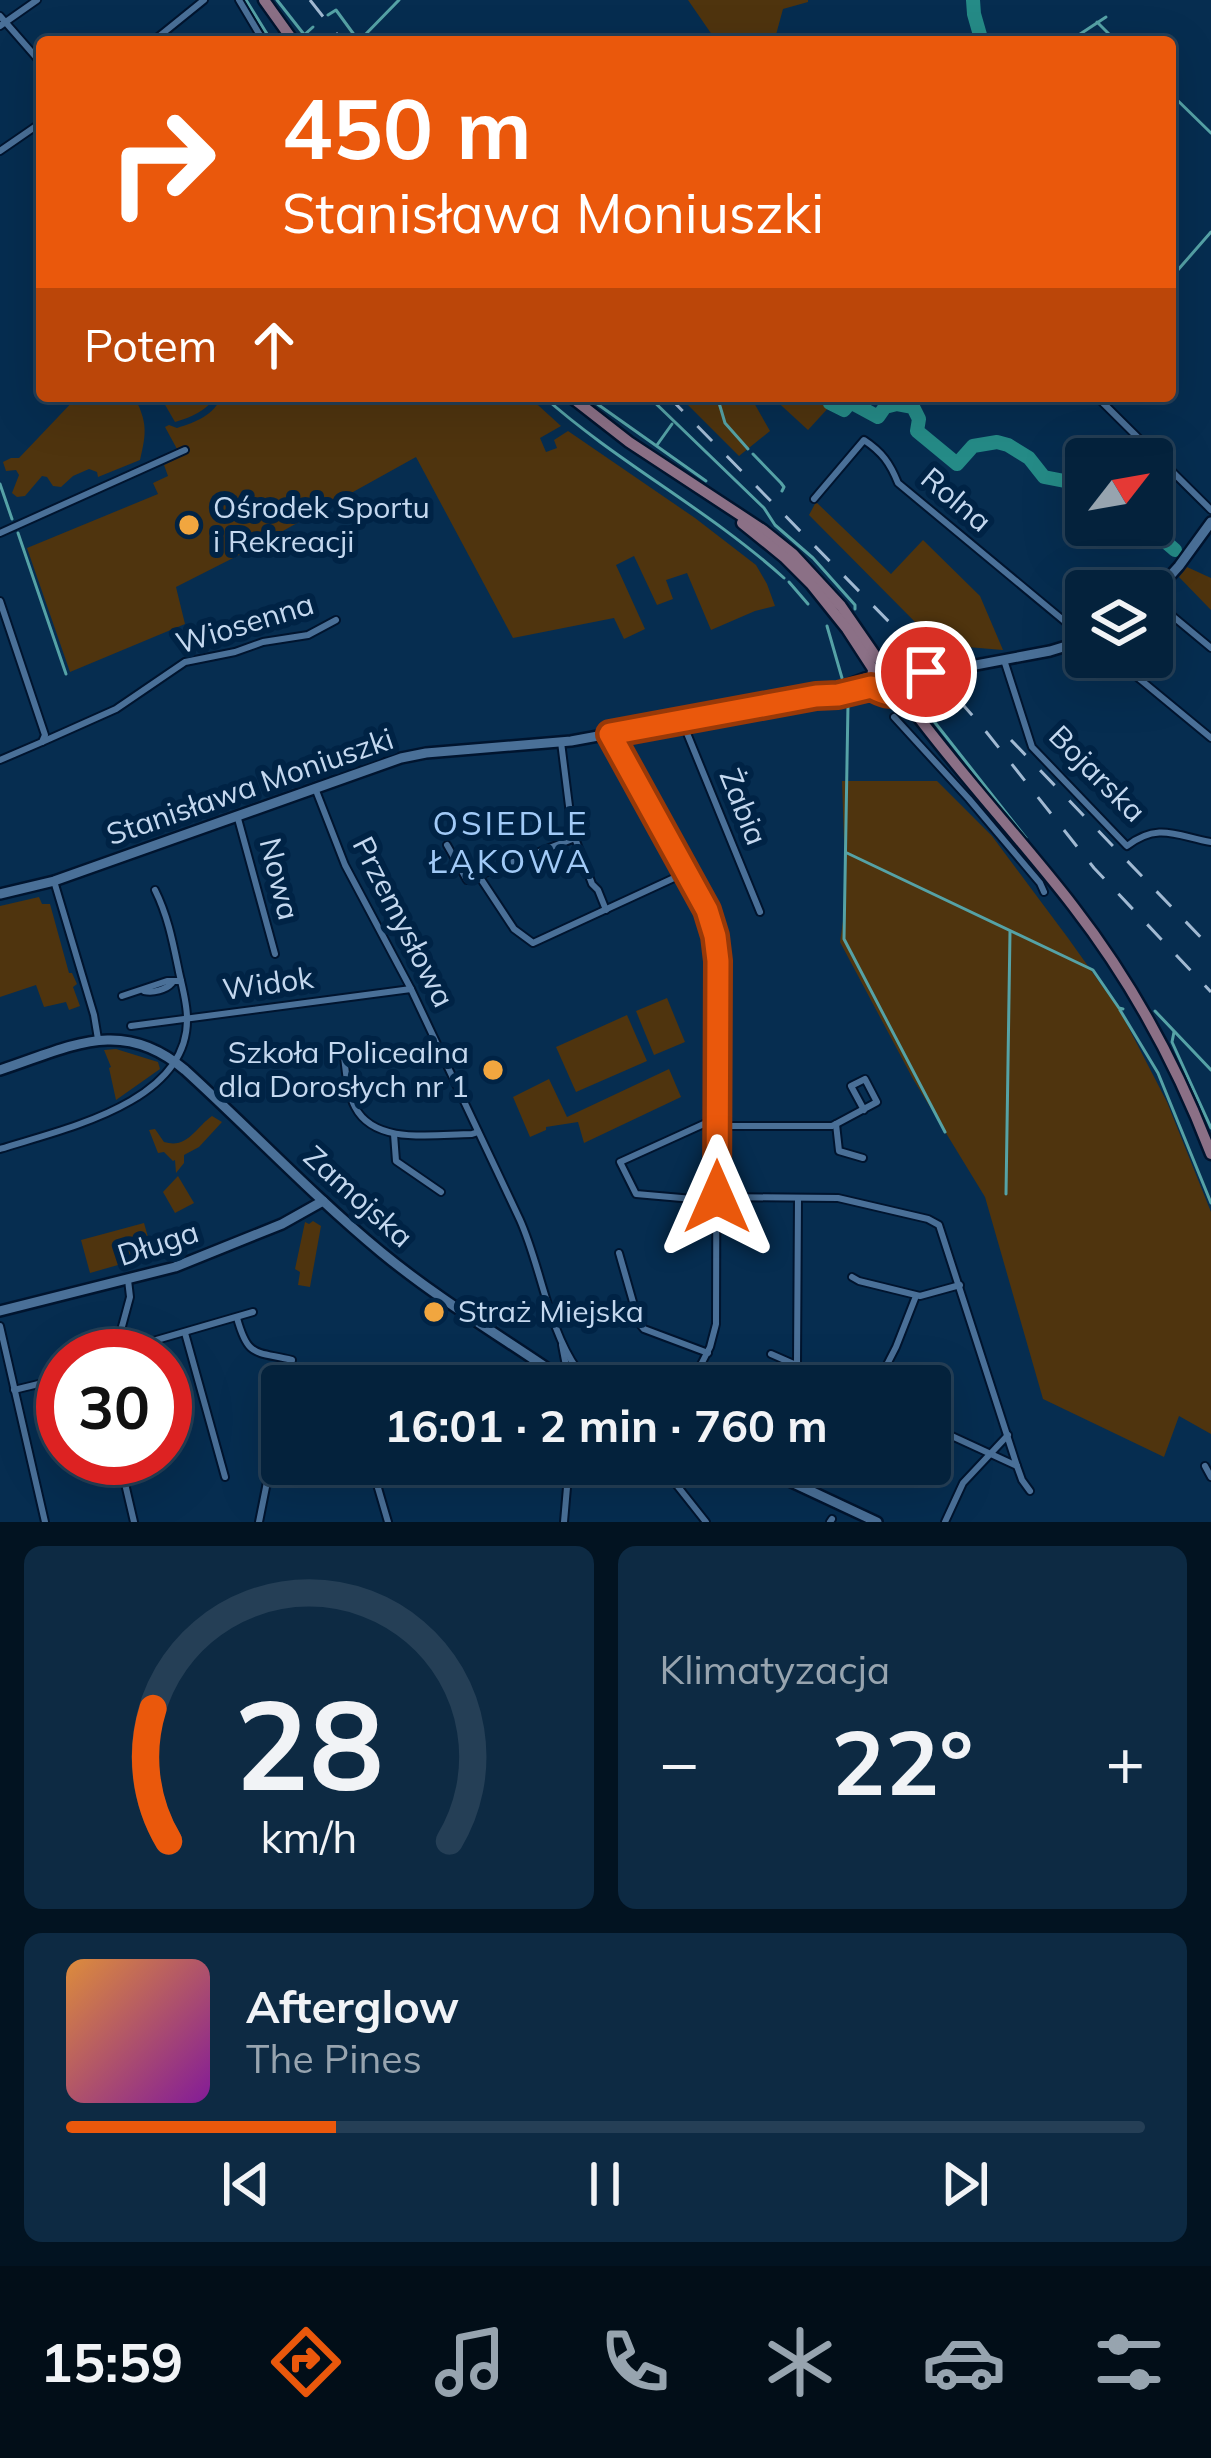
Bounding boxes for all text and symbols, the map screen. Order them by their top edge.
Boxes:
text: 450 m [282,75,532,180]
icon: right [84,84,240,240]
text: Stanisława Moniuszki [282,179,824,247]
icon: ahead [241,312,307,378]
text: Potem [84,317,217,373]
north arrow [1065,438,1173,546]
map controls [1065,438,1173,678]
street label: Rolna [914,459,1000,540]
place label: Ośrodek Sportu i Rekreacji [213,488,430,560]
marker: Ośrodek Sportu i Rekreacji [176,512,202,538]
button: layers [1065,570,1173,678]
street label: Wiosenna [171,584,318,662]
pin [875,621,977,723]
icon: arrive [893,639,959,705]
street label: Bojarska [1041,717,1154,830]
street label: Stanisława Moniuszki [101,719,398,853]
street label: Żabia [712,763,776,850]
district label: OSIEDLE ŁĄKOWA [428,802,593,881]
street label: Przemysłowa [345,830,463,1013]
street label: Nowa [251,834,308,924]
street label: Widok [220,958,316,1008]
place label: Szkoła Policealna dla Dorosłych nr 1 [218,1033,469,1105]
marker: Szkoła Policealna dla Dorosłych nr 1 [480,1057,506,1083]
position arrow [654,1134,780,1260]
street label: Zamojska [296,1137,421,1255]
street label: Długa [112,1212,203,1274]
place label: Straż Miejska [458,1292,644,1330]
marker: Straż Miejska [421,1299,447,1325]
speed limit sign: 30 [36,1329,192,1485]
text: 16:01 · 2 min · 760 m [384,1397,828,1453]
text: Klimatyzacja [660,1645,890,1694]
text: 28 [234,1665,384,1821]
text: 22° [831,1705,973,1818]
text: − [660,1720,699,1803]
text: + [1105,1720,1145,1803]
text: km/h [260,1809,357,1863]
text: Afterglow [246,1978,459,2034]
text: The Pines [246,2034,422,2083]
icon: previous [213,2151,279,2217]
icon: pause [572,2151,638,2217]
icon: next [932,2151,998,2217]
icon: directions [264,2320,348,2404]
icon: music [428,2320,512,2404]
icon: phone [593,2320,677,2404]
icon: climate [758,2320,842,2404]
icon: car [922,2320,1006,2404]
icon: filters [1087,2320,1171,2404]
text: 15:59 [40,2328,183,2396]

